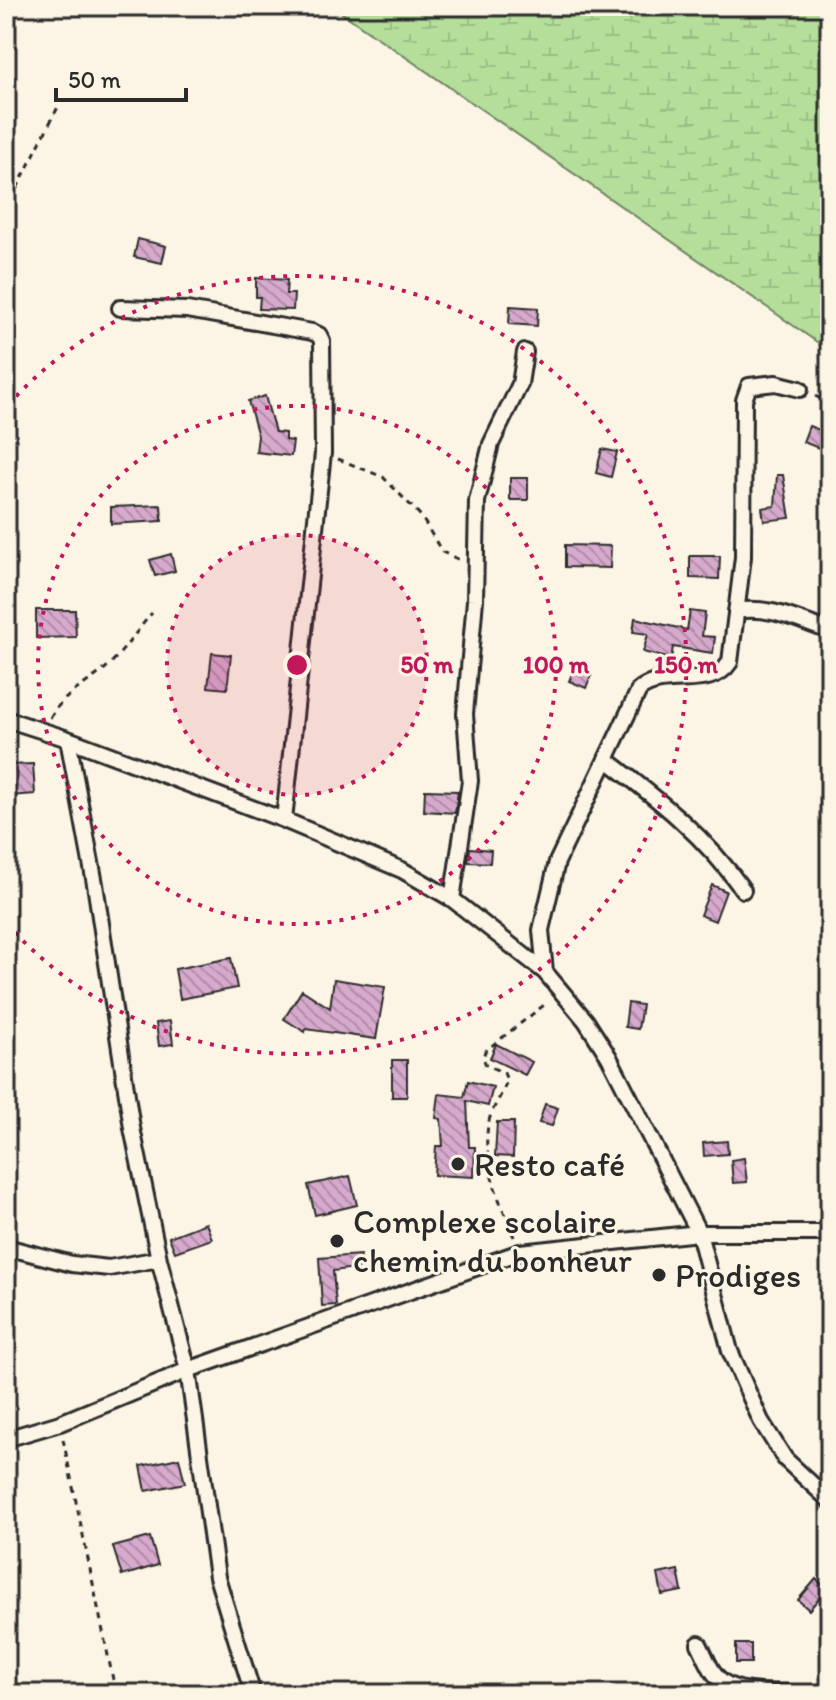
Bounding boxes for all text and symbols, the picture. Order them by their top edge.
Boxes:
scale bar [56,52,186,102]
text: 50 m [68,65,121,94]
text: 50 m [401,650,454,679]
text: 100 m [523,650,590,679]
text: 150 m [654,650,719,679]
centre of rings [283,651,311,679]
place label: Resto café [474,1144,625,1185]
marker: Resto café [449,1155,467,1173]
place label: Complexe scolaire chemin du bonheur [353,1201,632,1281]
marker: Complexe scolaire chemin du bonheur [328,1232,346,1250]
place label: Prodiges [675,1255,801,1296]
marker: Prodiges [650,1266,668,1284]

